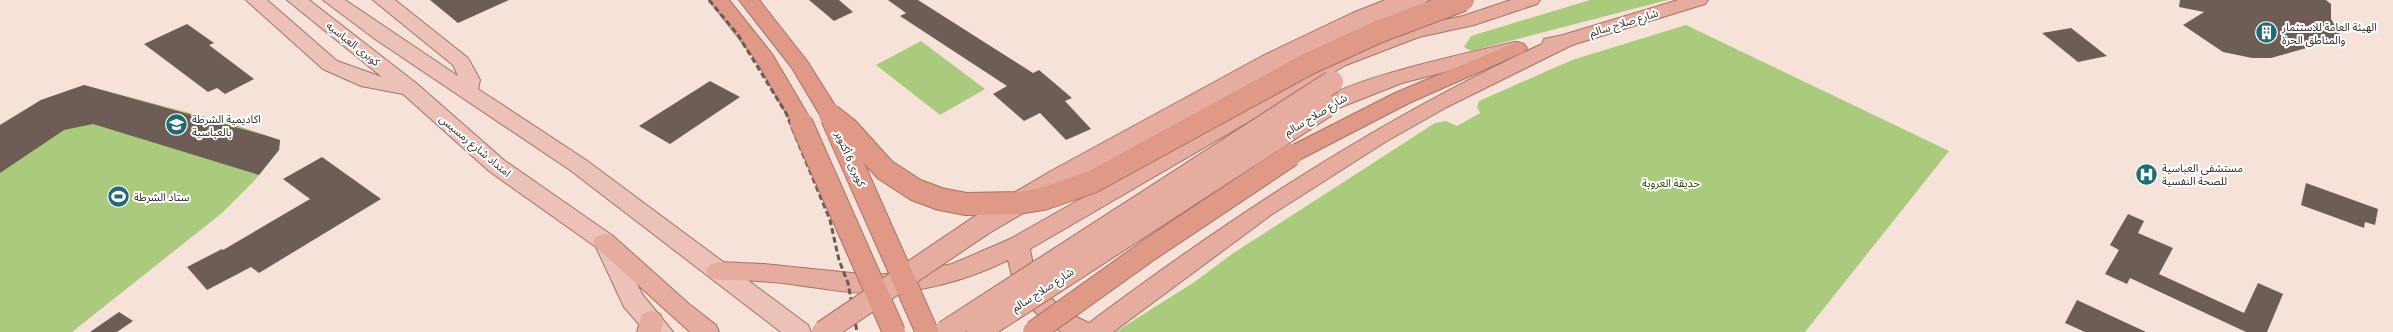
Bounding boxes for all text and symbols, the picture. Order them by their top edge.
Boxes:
street label: شارع صلاح سالم [1588,6,1661,42]
street label: كوبرى العباسيه [324,19,383,69]
building icon: الهيئة العامة للاستثمار والمناطق الحرة [2254,20,2280,46]
place label: الهيئة العامة للاستثمار والمناطق الحرة [2281,21,2377,47]
street label: شارع صلاح سالم [1282,91,1351,141]
school or university icon: اكاديمية الشرطة بالعباسية [163,112,189,138]
street label: امتداد شارع رمسيس [436,112,514,181]
place label: اكاديمية الشرطة بالعباسية [192,113,261,139]
street label: كوبرى 6 أكتوبر [831,128,869,189]
hospital icon: مستشفى العباسية للصحة النفسية [2134,161,2160,187]
place label: مستشفى العباسية للصحة النفسية [2162,162,2243,188]
park label: حديقة العروبة [1642,177,1700,190]
sports icon: ستاد الشرطة [106,184,132,210]
place label: ستاد الشرطة [134,191,190,204]
street label: شارع صلاح سالم [1010,265,1078,316]

